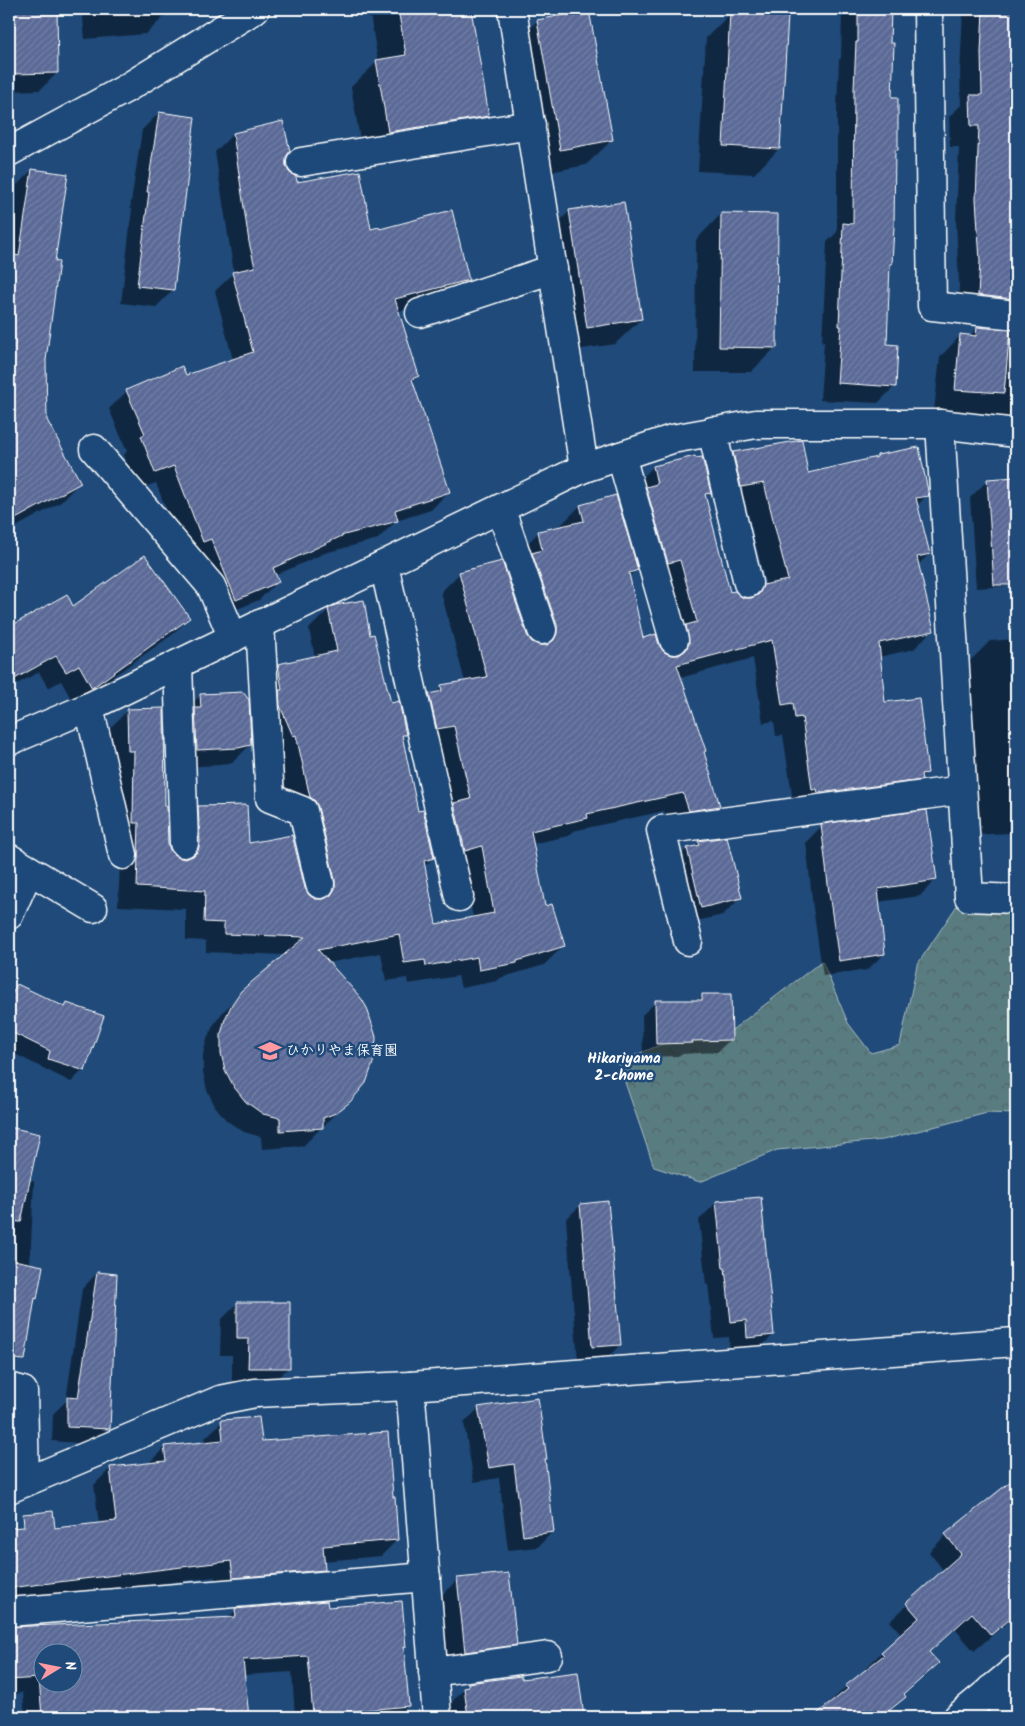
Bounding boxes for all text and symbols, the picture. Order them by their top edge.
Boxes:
school or university icon: ひかりやま保育園 [257,1038,283,1064]
place label: ひかりやま保育園 [286,1040,398,1062]
district label: Hikariyama 2-chome [587,1047,661,1088]
north arrow [32,1644,82,1694]
text: N [58,1660,81,1672]

